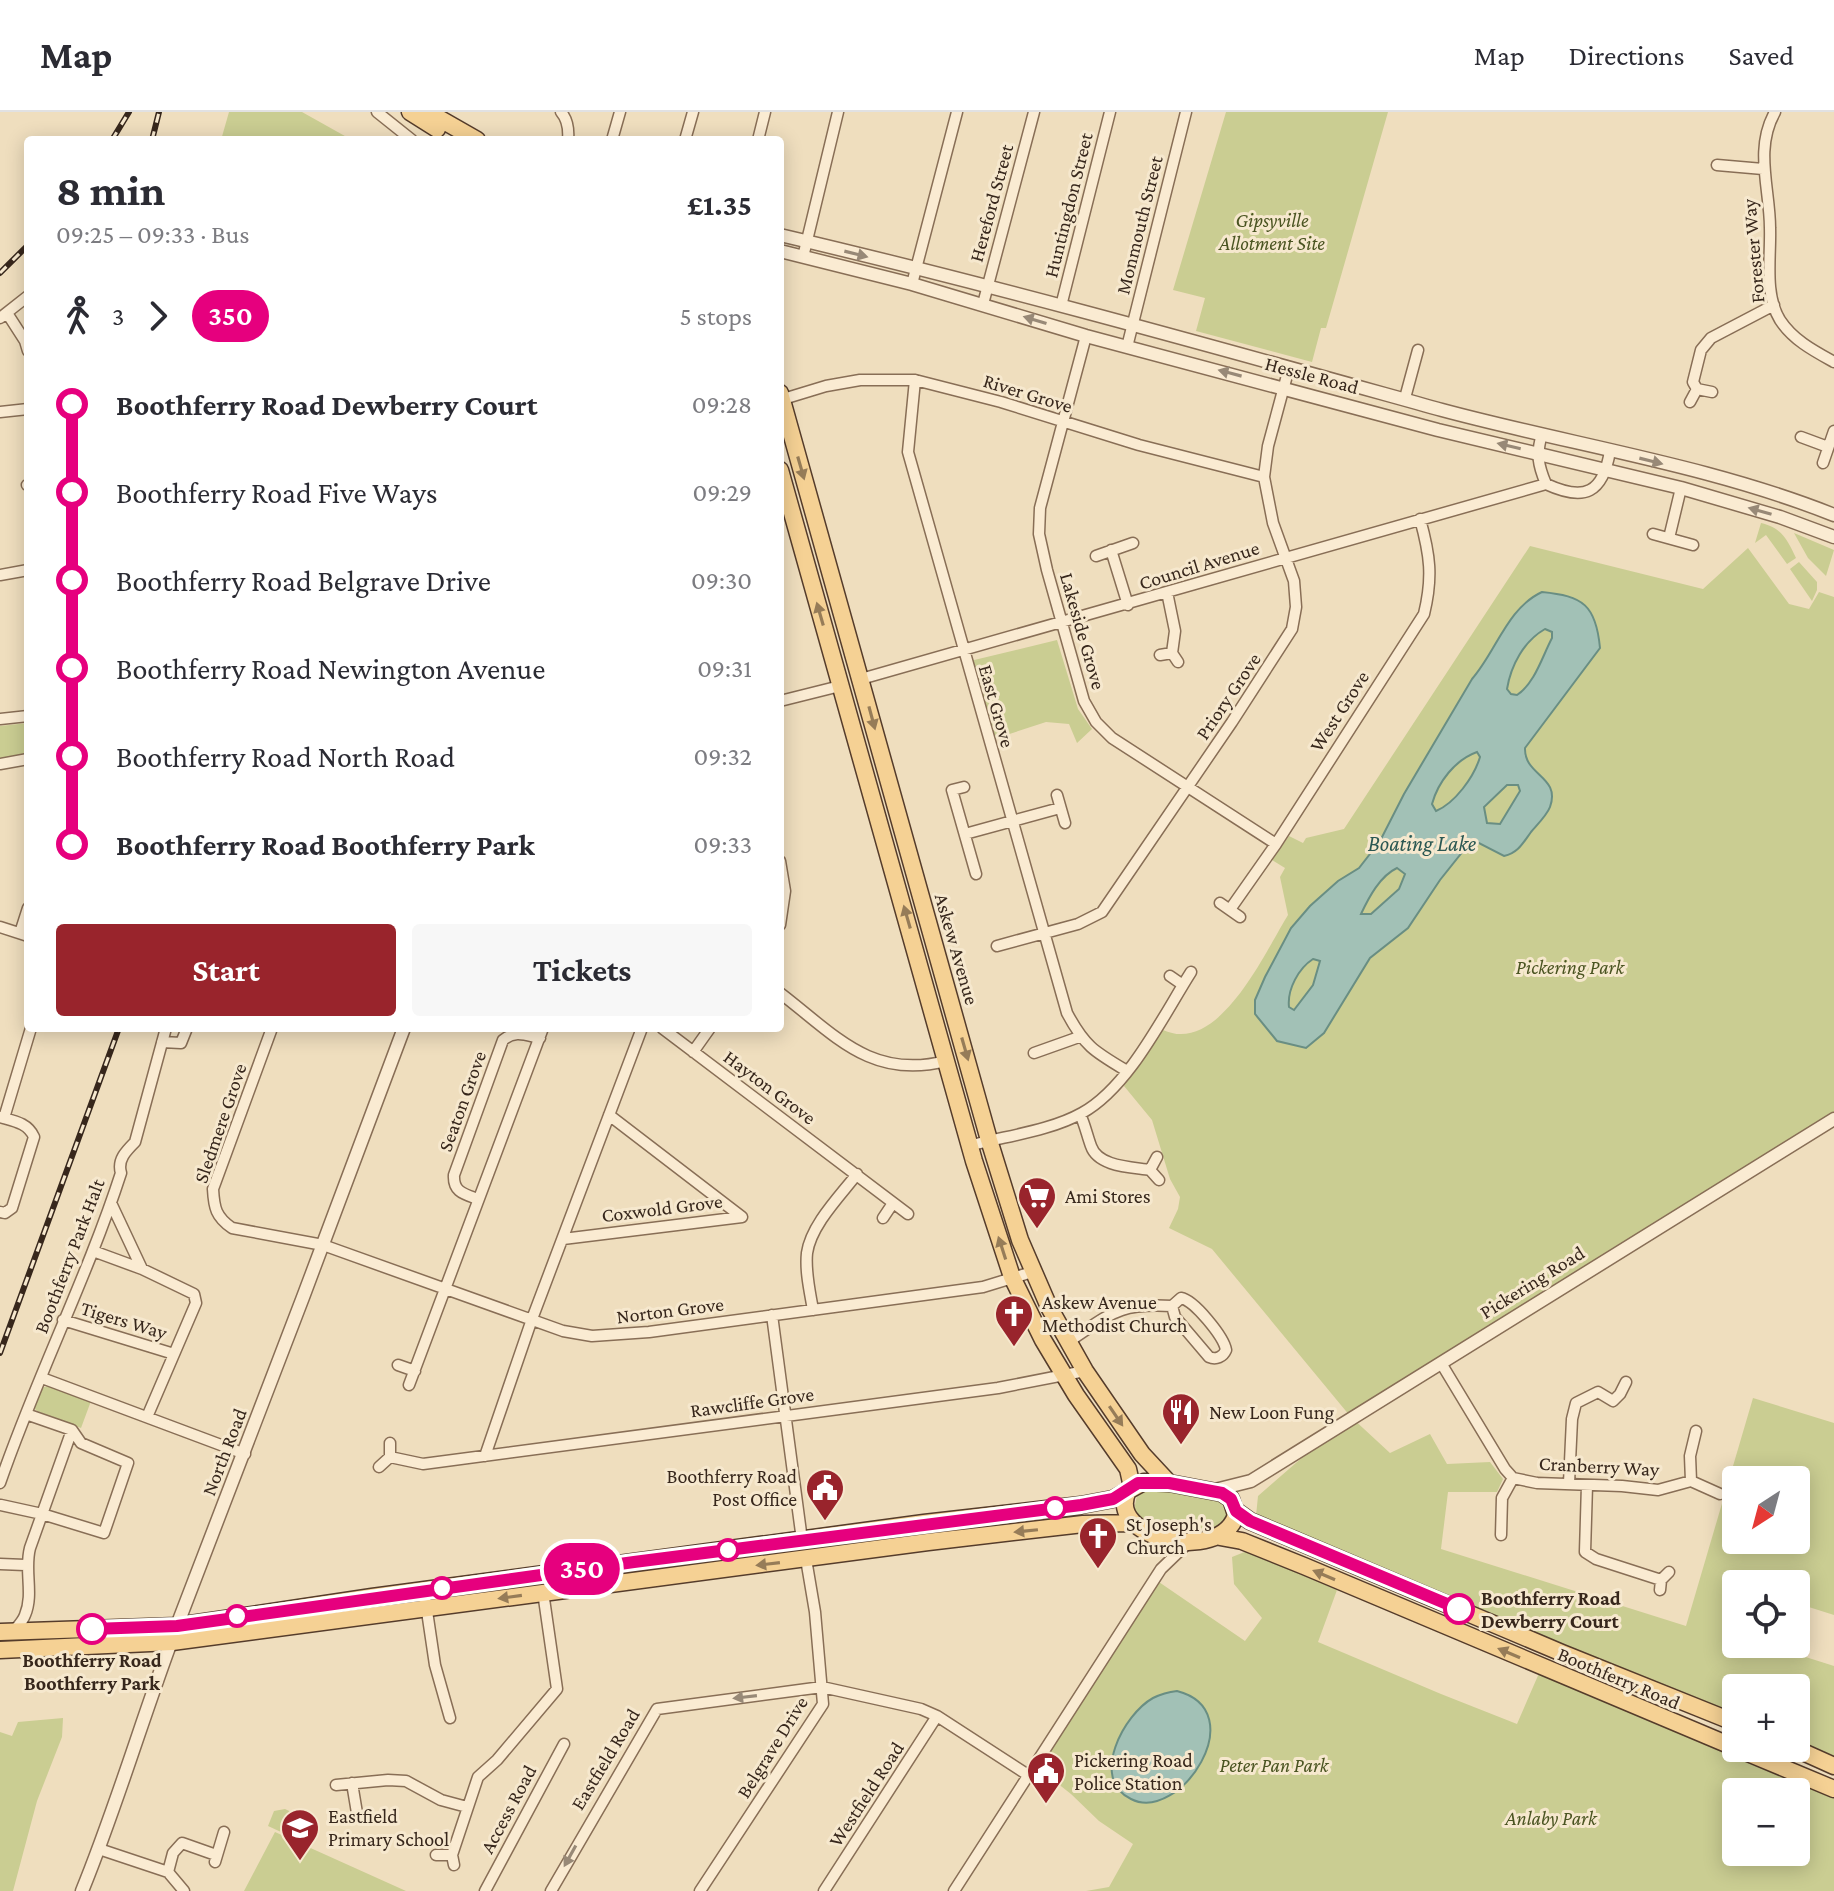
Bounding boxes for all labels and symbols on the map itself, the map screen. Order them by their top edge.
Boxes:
street label: Huntingdon Street [1039,130,1098,280]
street label: Hereford Street [965,141,1017,264]
street label: Monmouth Street [1111,153,1167,296]
street label: Forester Way [1737,197,1770,304]
park label: Gipsyville Allotment Site [1218,209,1325,254]
one-way arrow [843,248,868,260]
one-way arrow [1022,313,1046,326]
street label: Hessle Road [1263,352,1362,398]
one-way arrow [1218,367,1243,379]
street label: River Grove [981,369,1075,417]
one-way arrow [1496,439,1521,452]
one-way arrow [795,456,808,480]
one-way arrow [1638,456,1663,468]
one-way arrow [1748,504,1772,517]
street label: Council Avenue [1136,536,1262,594]
street label: Lakeside Grove [1056,570,1110,692]
one-way arrow [813,601,825,626]
street label: Priory Grove [1191,648,1266,744]
street label: East Grove [975,662,1019,750]
street label: West Grove [1305,666,1373,755]
one-way arrow [866,707,879,731]
water label: Boating Lake [1368,831,1477,856]
street label: Askew Avenue [931,891,983,1007]
one-way arrow [900,905,913,929]
park label: Pickering Park [1516,956,1625,979]
one-way arrow [959,1037,971,1062]
street label: Hayton Grove [719,1045,821,1130]
street label: Seaton Grove [434,1048,490,1154]
street label: Sledmere Grove [189,1060,251,1186]
street label: Boothferry Park Halt [29,1175,110,1337]
supermarket icon: Ami Stores [1016,1175,1058,1230]
place label: Ami Stores [1065,1185,1151,1207]
street label: Coxwold Grove [600,1190,724,1226]
one-way arrow [996,1235,1008,1259]
street label: Pickering Road [1476,1241,1589,1324]
place label: Askew Avenue Methodist Church [1042,1291,1188,1336]
street label: Norton Grove [615,1292,725,1327]
church icon: Askew Avenue Methodist Church [993,1293,1035,1348]
street label: Tigers Way [78,1296,170,1345]
street label: Rawcliffe Grove [689,1382,815,1422]
restaurant icon: New Loon Fung [1160,1391,1202,1446]
place label: New Loon Fung [1209,1401,1334,1424]
street label: North Road [197,1405,251,1499]
one-way arrow [1108,1406,1123,1427]
street label: Cranberry Way [1538,1452,1661,1481]
place label: Boothferry Road Post Office [666,1465,797,1510]
north arrow [1722,1466,1810,1554]
public building icon: Boothferry Road Post Office [804,1467,846,1522]
unlabelled marker [1044,1497,1066,1519]
place label: St Joseph's Church [1126,1513,1212,1558]
church icon: St Joseph's Church [1077,1515,1119,1570]
one-way arrow [1013,1524,1038,1537]
unlabelled marker [717,1539,739,1561]
line badge: 350 [536,1543,628,1595]
one-way arrow [755,1558,780,1571]
one-way arrow [1312,1568,1336,1581]
unlabelled marker [431,1577,453,1599]
place label: Boothferry Road Dewberry Court [1481,1587,1621,1632]
one-way arrow [498,1591,523,1604]
marker: Boothferry Road Dewberry Court [1444,1594,1474,1624]
unlabelled marker [226,1605,248,1627]
marker: Boothferry Road Boothferry Park [77,1614,107,1644]
street label: Boothferry Road [1554,1642,1684,1715]
one-way arrow [1497,1647,1521,1660]
place label: Boothferry Road Boothferry Park [22,1649,162,1694]
one-way arrow [732,1690,757,1703]
street label: Belgrave Drive [732,1692,813,1802]
street label: Eastfield Road [566,1704,644,1814]
street label: Westfield Road [824,1737,908,1850]
place label: Pickering Road Police Station [1074,1749,1193,1794]
public building icon: Pickering Road Police Station [1025,1750,1067,1805]
park label: Peter Pan Park [1220,1754,1330,1776]
street label: Access Road [476,1761,541,1857]
place label: Eastfield Primary School [328,1805,449,1851]
school or university icon: Eastfield Primary School [279,1807,321,1862]
park label: Anlaby Park [1504,1807,1598,1830]
one-way arrow [563,1845,577,1867]

